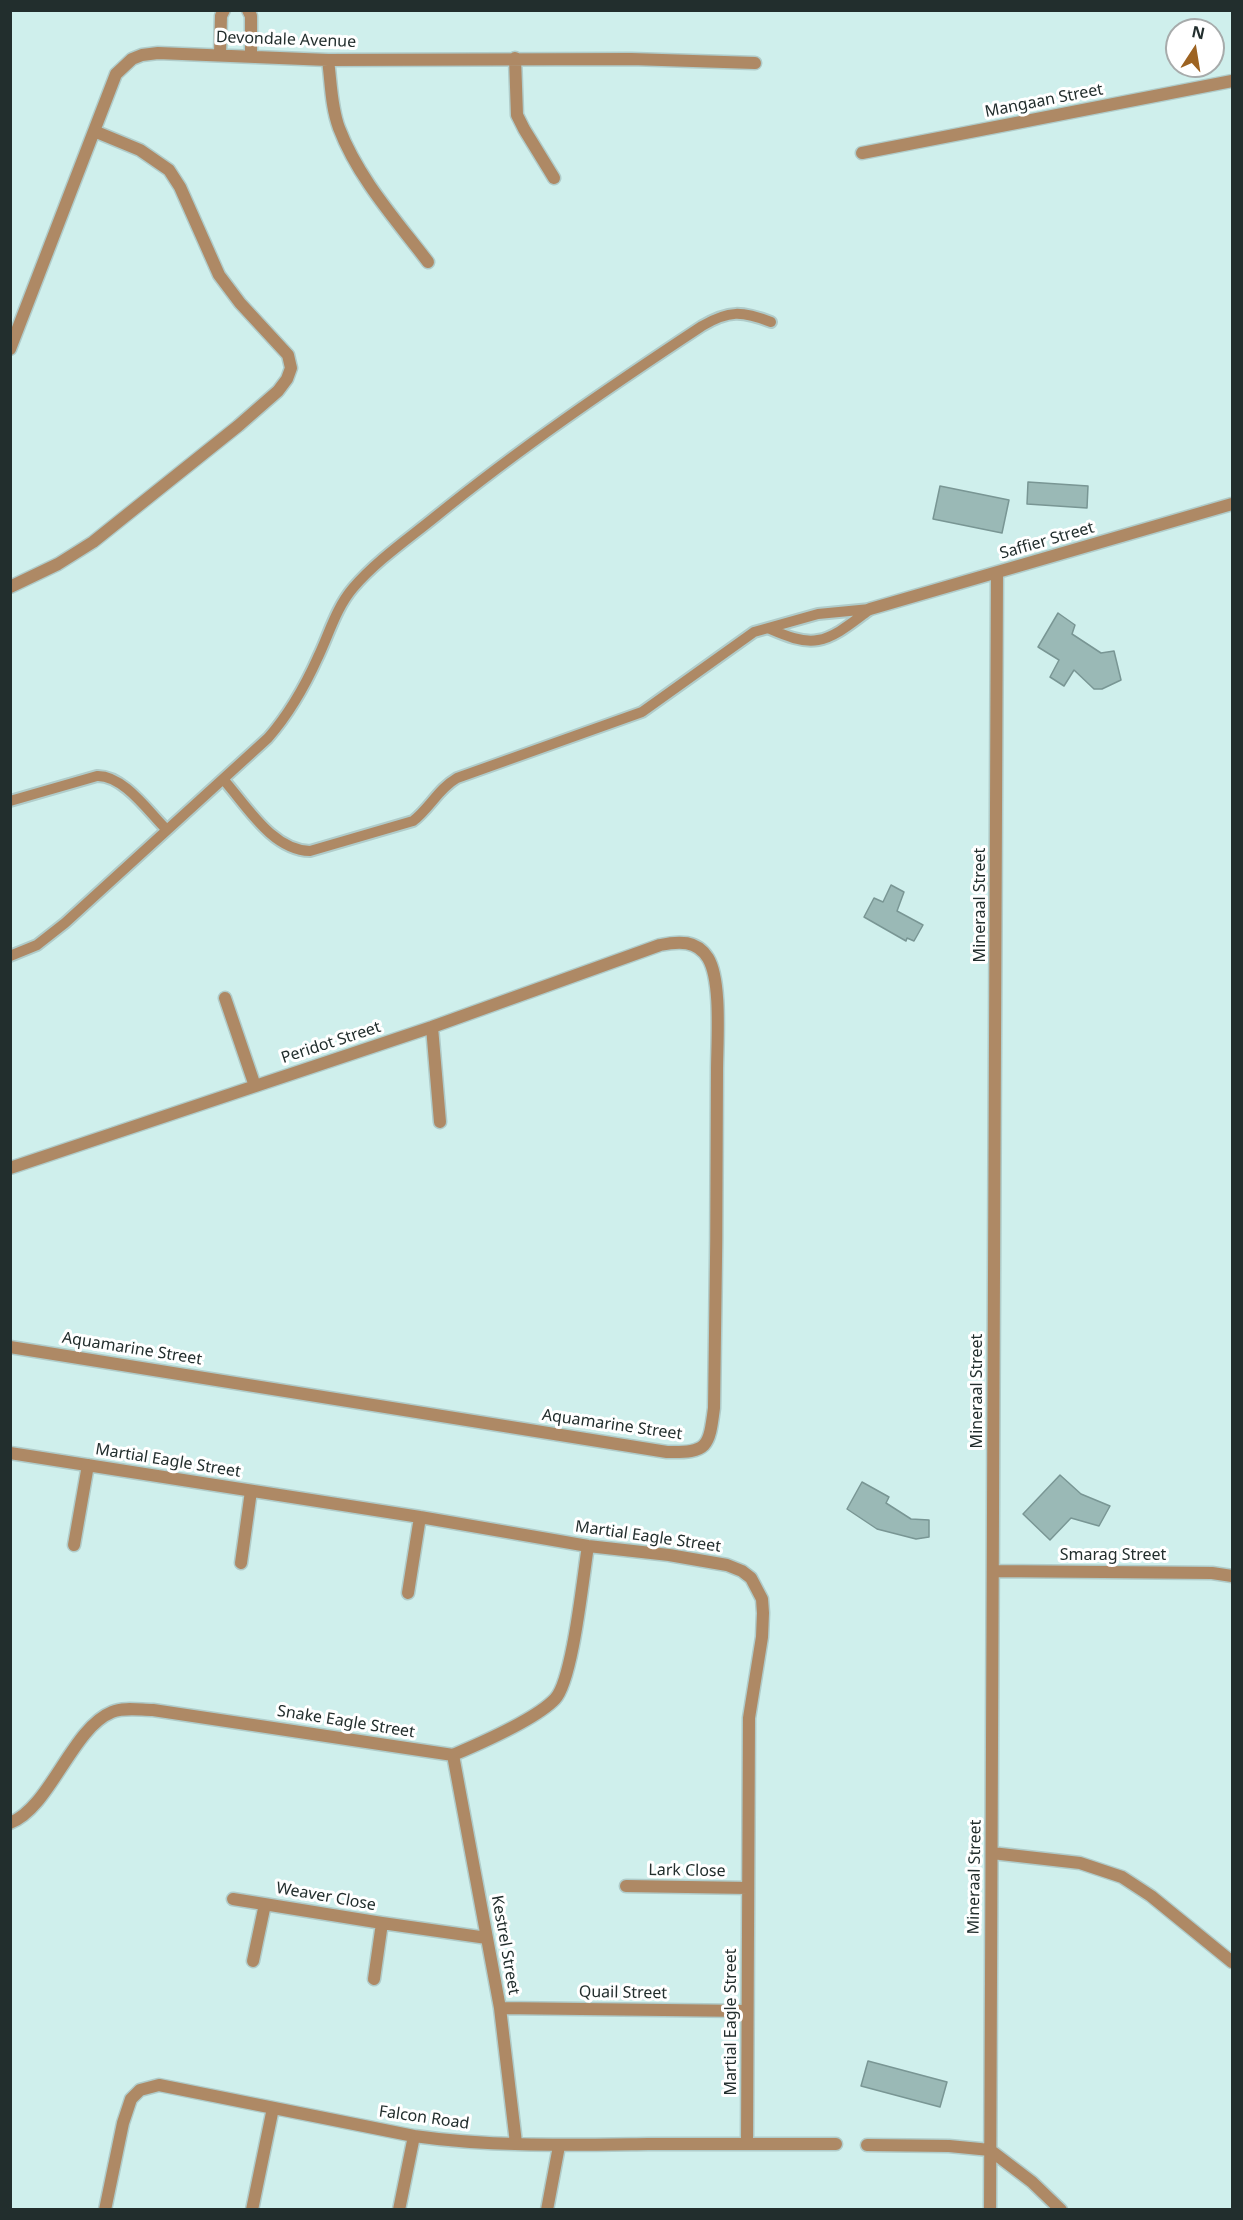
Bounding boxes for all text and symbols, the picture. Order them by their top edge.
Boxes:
north arrow [1165,18,1225,78]
text: N [1190,20,1207,44]
street label: Devondale Avenue [216,28,356,52]
street label: Mangaan Street [983,80,1105,122]
street label: Saffier Street [998,518,1096,564]
street label: Mineraal Street [970,848,990,962]
street label: Peridot Street [279,1018,383,1068]
street label: Aquamarine Street [61,1328,203,1370]
street label: Mineraal Street [967,1334,987,1448]
street label: Aquamarine Street [541,1406,683,1444]
street label: Martial Eagle Street [94,1440,242,1482]
street label: Martial Eagle Street [574,1517,722,1557]
street label: Smarag Street [1060,1545,1166,1565]
street label: Snake Eagle Street [276,1702,416,1742]
street label: Mineraal Street [964,1819,986,1935]
street label: Lark Close [648,1861,726,1881]
street label: Weaver Close [275,1879,377,1915]
street label: Kestrel Street [487,1894,523,1996]
street label: Martial Eagle Street [721,1949,741,2095]
street label: Quail Street [579,1983,667,2003]
street label: Falcon Road [377,2102,471,2134]

